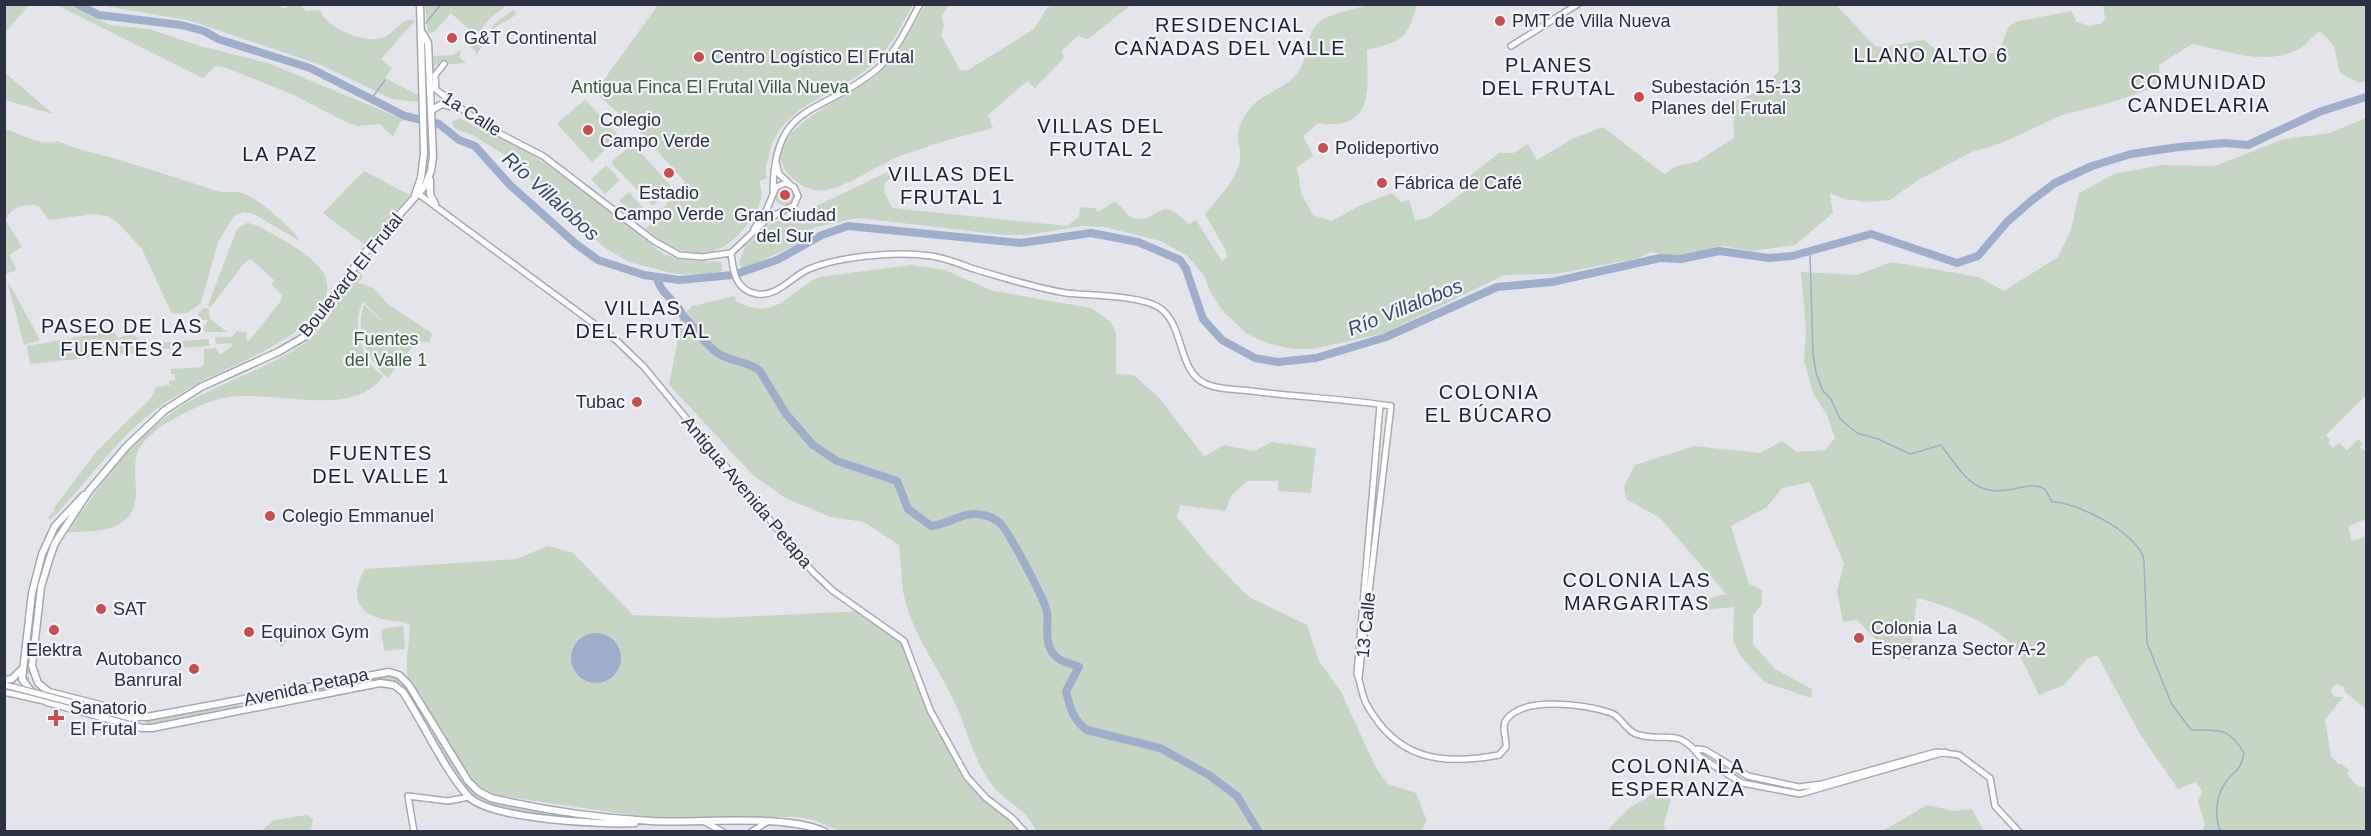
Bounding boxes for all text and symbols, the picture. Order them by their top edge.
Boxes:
place label: PMT de Villa Nueva [1512,11,1671,31]
district label: RESIDENCIAL CAÑADAS DEL VALLE [1114,14,1346,59]
marker: PMT de Villa Nueva [1493,14,1507,28]
place label: G&T Continental [464,28,597,48]
marker: G&T Continental [445,31,459,45]
district label: LLANO ALTO 6 [1853,44,2009,66]
place label: Centro Logístico El Frutal [711,47,914,67]
marker: Centro Logístico El Frutal [692,50,706,64]
district label: PLANES DEL FRUTAL [1481,54,1617,99]
district label: COMUNIDAD CANDELARIA [2128,71,2270,116]
park label: Antigua Finca El Frutal Villa Nueva [571,77,850,97]
place label: Subestación 15-13 Planes del Frutal [1651,77,1801,118]
street label: 1a Calle [439,88,505,140]
marker: Subestación 15-13 Planes del Frutal [1632,90,1646,104]
place label: Colegio Campo Verde [600,110,710,151]
district label: VILLAS DEL FRUTAL 2 [1037,115,1165,160]
marker: Colegio Campo Verde [581,123,595,137]
place label: Polideportivo [1335,138,1439,158]
marker: Polideportivo [1316,141,1330,155]
district label: LA PAZ [242,143,318,165]
water label: Río Villalobos [498,147,604,245]
district label: VILLAS DEL FRUTAL 1 [888,163,1016,208]
marker: Estadio Campo Verde [662,166,676,180]
place label: Fábrica de Café [1394,173,1522,193]
marker: Fábrica de Café [1375,176,1389,190]
place label: Estadio Campo Verde [614,183,724,224]
marker: Gran Ciudad del Sur [778,188,792,202]
place label: Gran Ciudad del Sur [734,205,836,246]
street label: Boulevard El Frutal [295,209,407,341]
water label: Río Villalobos [1344,274,1466,340]
district label: VILLAS DEL FRUTAL [575,297,711,342]
district label: PASEO DE LAS FUENTES 2 [41,315,203,360]
park label: Fuentes del Valle 1 [345,329,427,370]
district label: COLONIA EL BÚCARO [1425,381,1553,426]
place label: Tubac [576,392,625,412]
marker: Tubac [630,395,644,409]
street label: Antigua Avenida Petapa [678,412,817,573]
district label: FUENTES DEL VALLE 1 [312,442,450,487]
place label: Colegio Emmanuel [282,506,434,526]
marker: Colegio Emmanuel [263,509,277,523]
district label: COLONIA LAS MARGARITAS [1563,569,1711,614]
street label: 13 Calle [1353,591,1379,659]
place label: SAT [113,599,147,619]
marker: SAT [94,602,108,616]
place label: Colonia La Esperanza Sector A-2 [1871,618,2046,659]
place label: Equinox Gym [261,622,369,642]
marker: Elektra [47,623,61,637]
marker: Equinox Gym [242,625,256,639]
marker: Colonia La Esperanza Sector A-2 [1852,631,1866,645]
place label: Elektra [26,640,83,660]
place label: Autobanco Banrural [96,649,182,690]
marker: Autobanco Banrural [187,662,201,676]
street label: Avenida Petapa [242,664,371,710]
place label: Sanatorio El Frutal [70,698,147,739]
marker: Sanatorio El Frutal [47,709,65,727]
district label: COLONIA LA ESPERANZA [1611,755,1745,800]

